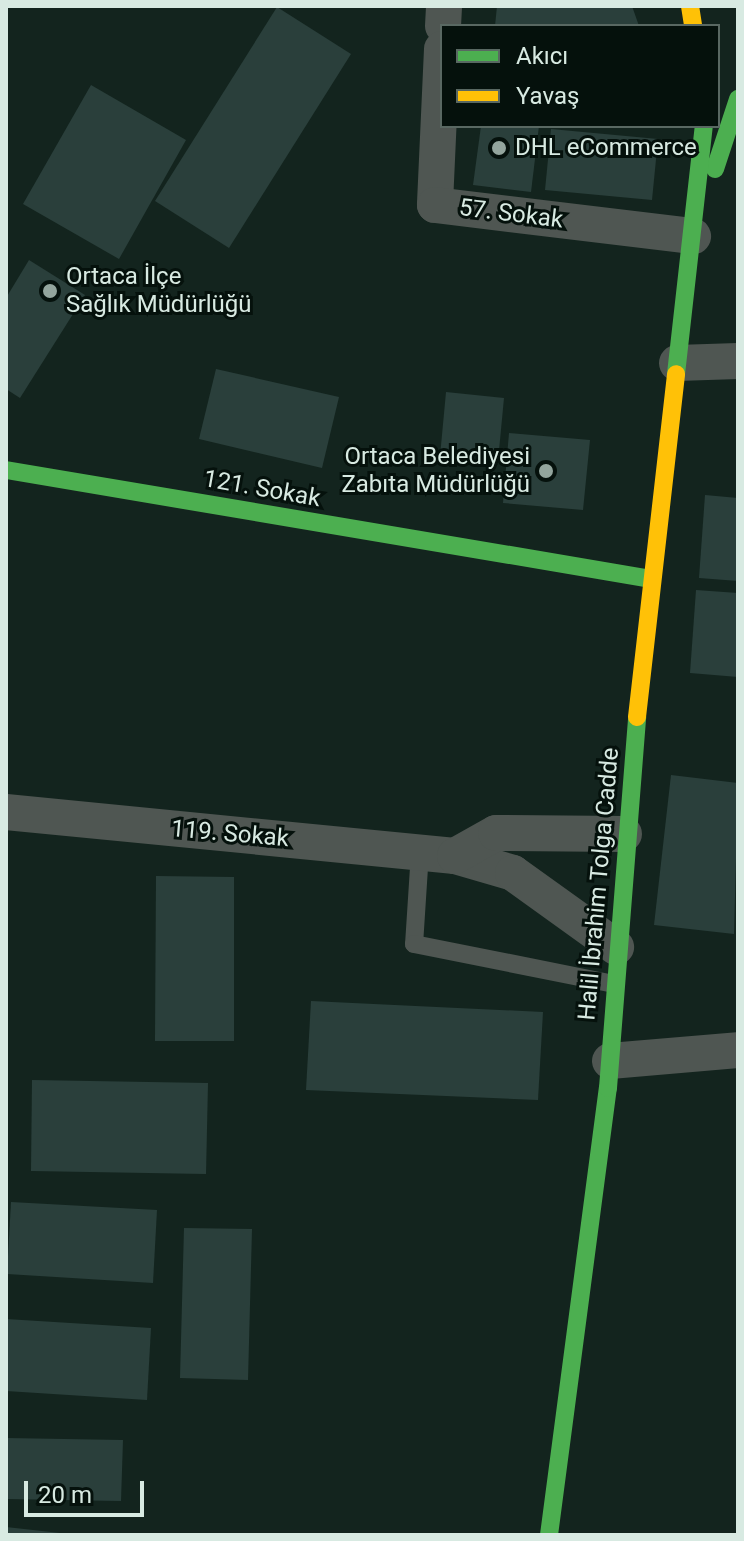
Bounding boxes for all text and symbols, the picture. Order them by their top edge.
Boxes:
legend [440,24,720,128]
text: Akıcı [516,42,568,70]
text: Yavaş [516,82,579,110]
place label: DHL eCommerce [515,134,697,162]
marker: DHL eCommerce [490,139,508,157]
street label: 57. Sokak [457,193,565,235]
place label: Ortaca İlçe Sağlık Müdürlüğü [66,263,252,319]
marker: Ortaca İlçe Sağlık Müdürlüğü [41,282,59,300]
place label: Ortaca Belediyesi Zabıta Müdürlüğü [341,443,530,499]
marker: Ortaca Belediyesi Zabıta Müdürlüğü [537,462,555,480]
street label: 121. Sokak [201,465,323,513]
street label: Halil İbrahim Tolga Cadde [573,746,625,1022]
street label: 119. Sokak [170,815,290,853]
scale bar [28,1465,148,1515]
text: 20 m [38,1481,92,1509]

